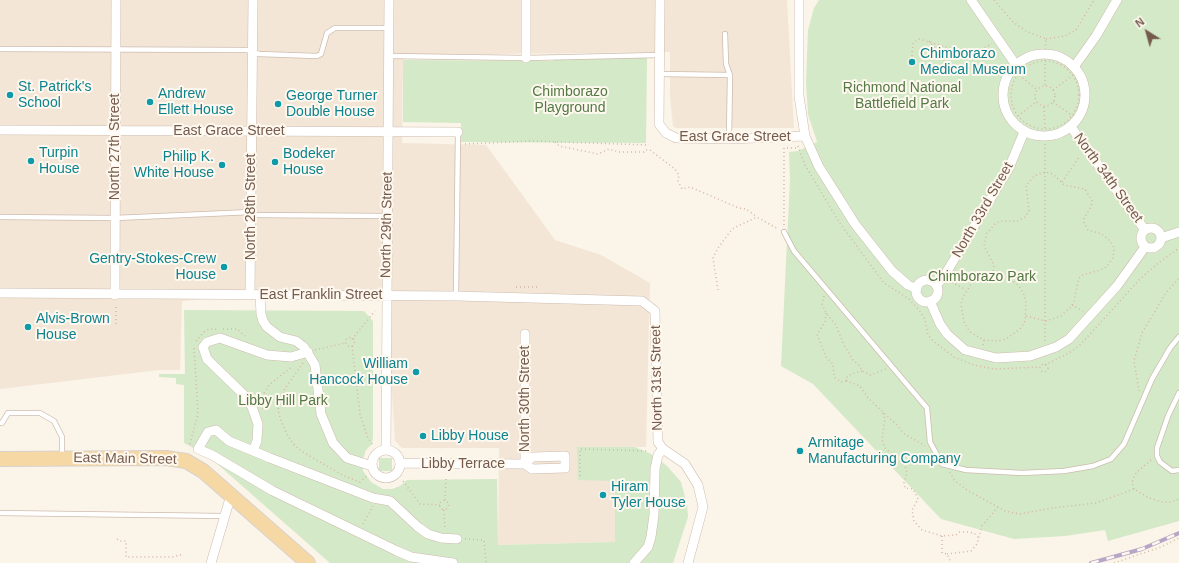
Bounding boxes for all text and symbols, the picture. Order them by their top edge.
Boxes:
north arrow [1127,12,1167,52]
text: N [1133,15,1147,30]
place label: Chimborazo Medical Museum [920,46,1026,78]
marker: Chimborazo Medical Museum [907,57,917,67]
place label: St. Patrick's School [18,79,91,112]
park label: Richmond National Battlefield Park [843,80,961,112]
park label: Chimborazo Playground [532,84,608,116]
place label: Andrew Ellett House [158,86,233,118]
place label: George Turner Double House [286,88,377,120]
marker: St. Patrick's School [5,90,15,100]
street label: North 27th Street [107,94,123,200]
marker: Andrew Ellett House [145,97,155,107]
marker: George Turner Double House [273,99,283,109]
street label: East Grace Street [173,123,285,139]
street label: East Grace Street [679,129,791,145]
street label: North 34th Street [1070,130,1146,226]
place label: Turpin House [39,145,79,178]
place label: Bodeker House [283,146,335,178]
place label: Philip K. White House [134,149,214,182]
street label: North 28th Street [243,154,259,260]
marker: Turpin House [26,156,36,166]
marker: Bodeker House [270,157,280,167]
street label: North 33rd Street [949,159,1017,261]
marker: Philip K. White House [217,160,227,170]
street label: North 29th Street [378,172,396,278]
place label: Gentry-Stokes-Crew House [89,251,216,284]
marker: Gentry-Stokes-Crew House [219,262,229,272]
park label: Chimborazo Park [928,269,1036,285]
street label: East Franklin Street [260,287,382,303]
place label: Alvis-Brown House [36,311,110,344]
marker: Alvis-Brown House [23,322,33,332]
street label: North 31st Street [648,325,666,431]
street label: North 30th Street [517,346,533,452]
place label: William Hancock House [309,356,408,388]
marker: William Hancock House [411,367,421,377]
park label: Libby Hill Park [238,393,328,409]
place label: Libby House [431,428,509,444]
marker: Libby House [418,431,428,441]
place label: Armitage Manufacturing Company [808,435,961,468]
marker: Armitage Manufacturing Company [795,446,805,456]
street label: East Main Street [73,450,177,468]
street label: Libby Terrace [421,456,505,472]
place label: Hiram Tyler House [611,479,686,512]
marker: Hiram Tyler House [598,490,608,500]

